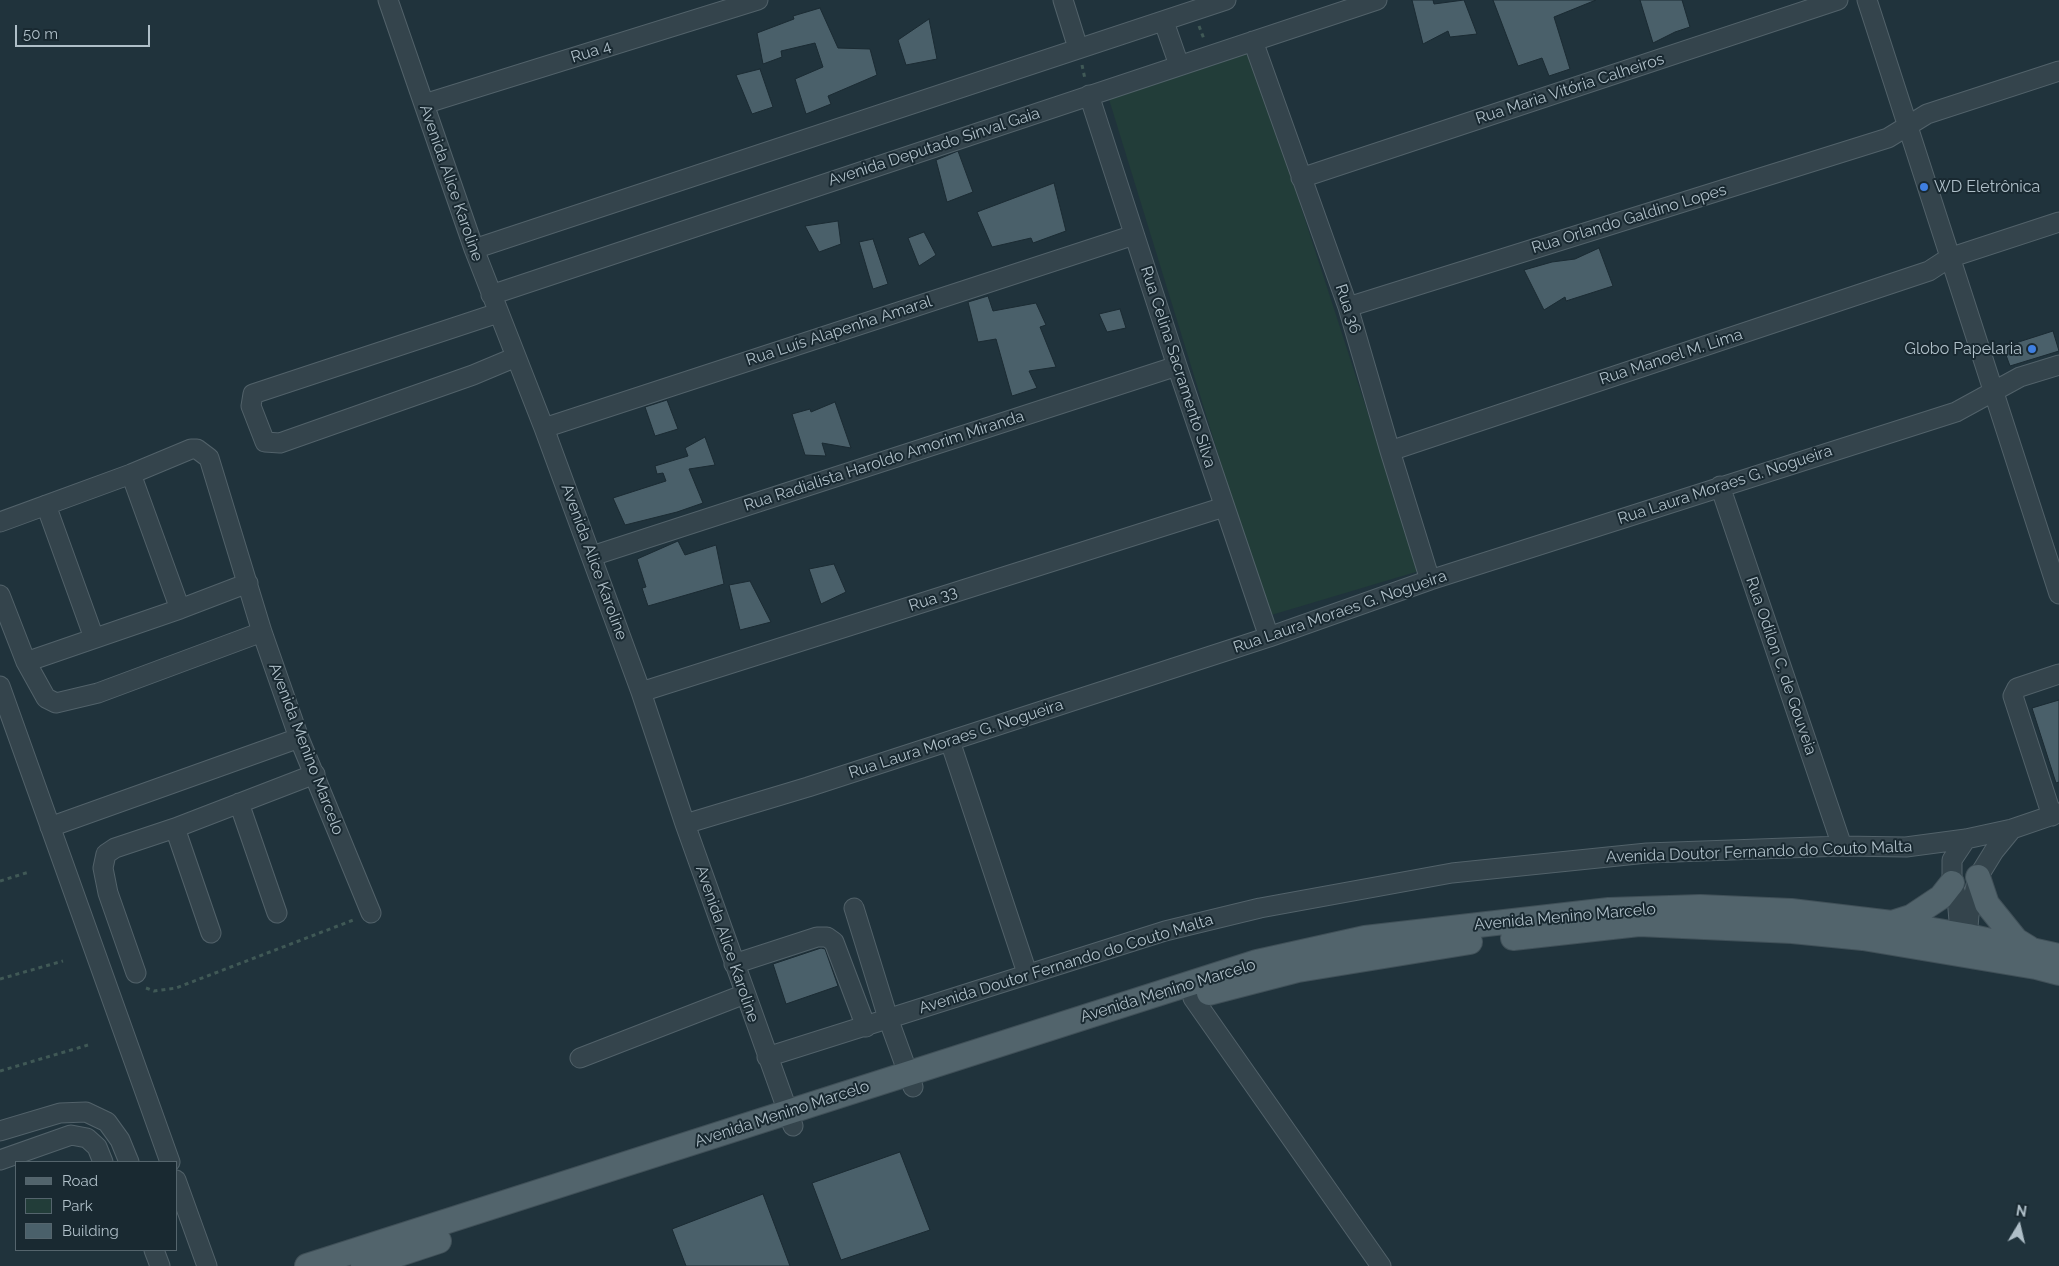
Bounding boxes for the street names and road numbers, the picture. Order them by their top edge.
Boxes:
street label: Rua 4 [568,37,614,67]
street label: Rua Maria Vitória Calheiros [1473,49,1667,129]
street label: Avenida Alice Karoline [415,102,487,264]
street label: Avenida Deputado Sinval Gaia [826,104,1042,190]
street label: Rua Orlando Galdino Lopes [1529,180,1729,258]
street label: Rua Celina Sacramento Silva [1136,264,1220,470]
street label: Rua 36 [1331,282,1365,336]
street label: Rua Luís Alapenha Amaral [744,292,934,370]
street label: Rua Manoel M. Lima [1597,325,1745,389]
street label: Rua Radialista Haroldo Amorim Miranda [741,407,1027,515]
street label: Rua Laura Moraes G. Nogueira [1615,441,1835,529]
street label: Avenida Alice Karoline [557,481,631,643]
street label: Rua Laura Moraes G. Nogueira [1231,566,1449,658]
street label: Rua Odilon C. de Gouveia [1741,574,1821,758]
street label: Rua 33 [906,582,960,616]
street label: Avenida Menino Marcelo [264,660,348,838]
street label: Rua Laura Moraes G. Nogueira [846,695,1066,783]
street label: Avenida Doutor Fernando do Couto Malta [1605,837,1913,867]
street label: Avenida Alice Karoline [691,863,763,1025]
street label: Avenida Menino Marcelo [1473,899,1657,935]
street label: Avenida Doutor Fernando do Couto Malta [917,910,1215,1018]
street label: Avenida Menino Marcelo [1078,955,1258,1027]
street label: Avenida Menino Marcelo [692,1077,872,1151]

